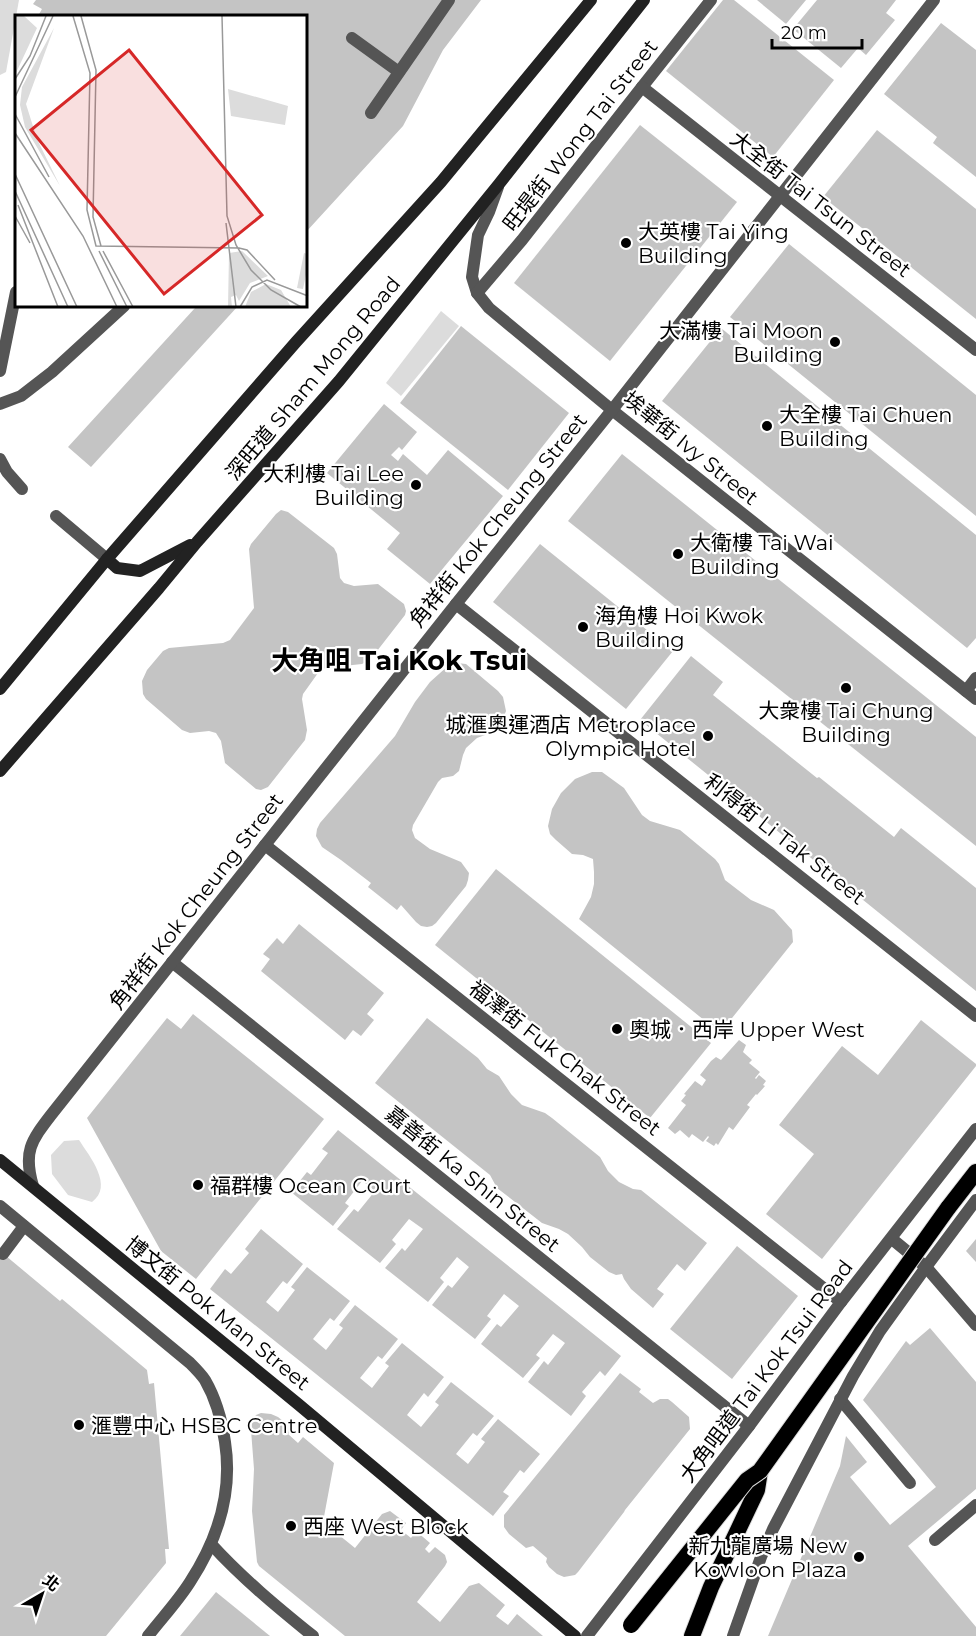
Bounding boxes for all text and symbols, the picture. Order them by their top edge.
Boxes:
scale bar [772,12,862,50]
inset map [15,15,308,308]
text: 20 m [781,22,827,44]
street label: 旺堤街 Wong Tai Street [497,34,663,236]
street label: 大全街 Tai Tsun Street [726,126,916,282]
place label: 大英樓 Tai Ying Building [638,219,789,268]
marker: 大英樓 Tai Ying Building [619,236,633,250]
street label: 深旺道 Sham Mong Road [221,271,405,485]
place label: 大滿樓 Tai Moon Building [659,318,823,367]
marker: 大滿樓 Tai Moon Building [828,335,842,349]
street label: 埃華街 Ivy Street [618,386,764,510]
place label: 大全樓 Tai Chuen Building [779,402,953,451]
street label: 角祥街 Kok Cheung Street [404,408,592,632]
marker: 大全樓 Tai Chuen Building [760,419,774,433]
place label: 大利樓 Tai Lee Building [263,461,404,510]
marker: 大利樓 Tai Lee Building [409,478,423,492]
place label: 大衛樓 Tai Wai Building [690,530,834,579]
marker: 大衛樓 Tai Wai Building [671,547,685,561]
place label: 海角樓 Hoi Kwok Building [595,603,763,652]
marker: 海角樓 Hoi Kwok Building [576,620,590,634]
district label: 大角咀 Tai Kok Tsui [271,644,527,677]
marker: 大衆樓 Tai Chung Building [839,681,853,695]
place label: 大衆樓 Tai Chung Building [758,698,934,747]
place label: 城滙奧運酒店 Metroplace Olympic Hotel [445,712,696,761]
marker: 城滙奧運酒店 Metroplace Olympic Hotel [701,729,715,743]
street label: 利得街 Li Tak Street [700,768,870,910]
street label: 角祥街 Kok Cheung Street [104,788,288,1014]
street label: 福澤街 Fuk Chak Street [464,975,666,1141]
place label: 奧城．西岸 Upper West [629,1017,865,1042]
marker: 奧城．西岸 Upper West [610,1022,624,1036]
street label: 嘉善街 Ka Shin Street [381,1101,565,1257]
place label: 福群樓 Ocean Court [210,1173,411,1198]
marker: 福群樓 Ocean Court [191,1178,205,1192]
street label: 博文街 Pok Man Street [121,1231,315,1395]
street label: 大角咀道 Tai Kok Tsui Road [674,1255,858,1487]
place label: 滙豐中心 HSBC Centre [91,1413,317,1438]
marker: 滙豐中心 HSBC Centre [72,1418,86,1432]
place label: 西座 West Block [303,1514,469,1539]
marker: 西座 West Block [284,1519,298,1533]
place label: 新九龍廣場 New Kowloon Plaza [688,1533,848,1582]
marker: 新九龍廣場 New Kowloon Plaza [852,1550,866,1564]
north arrow [12,1564,72,1624]
text: 北 [39,1570,63,1595]

